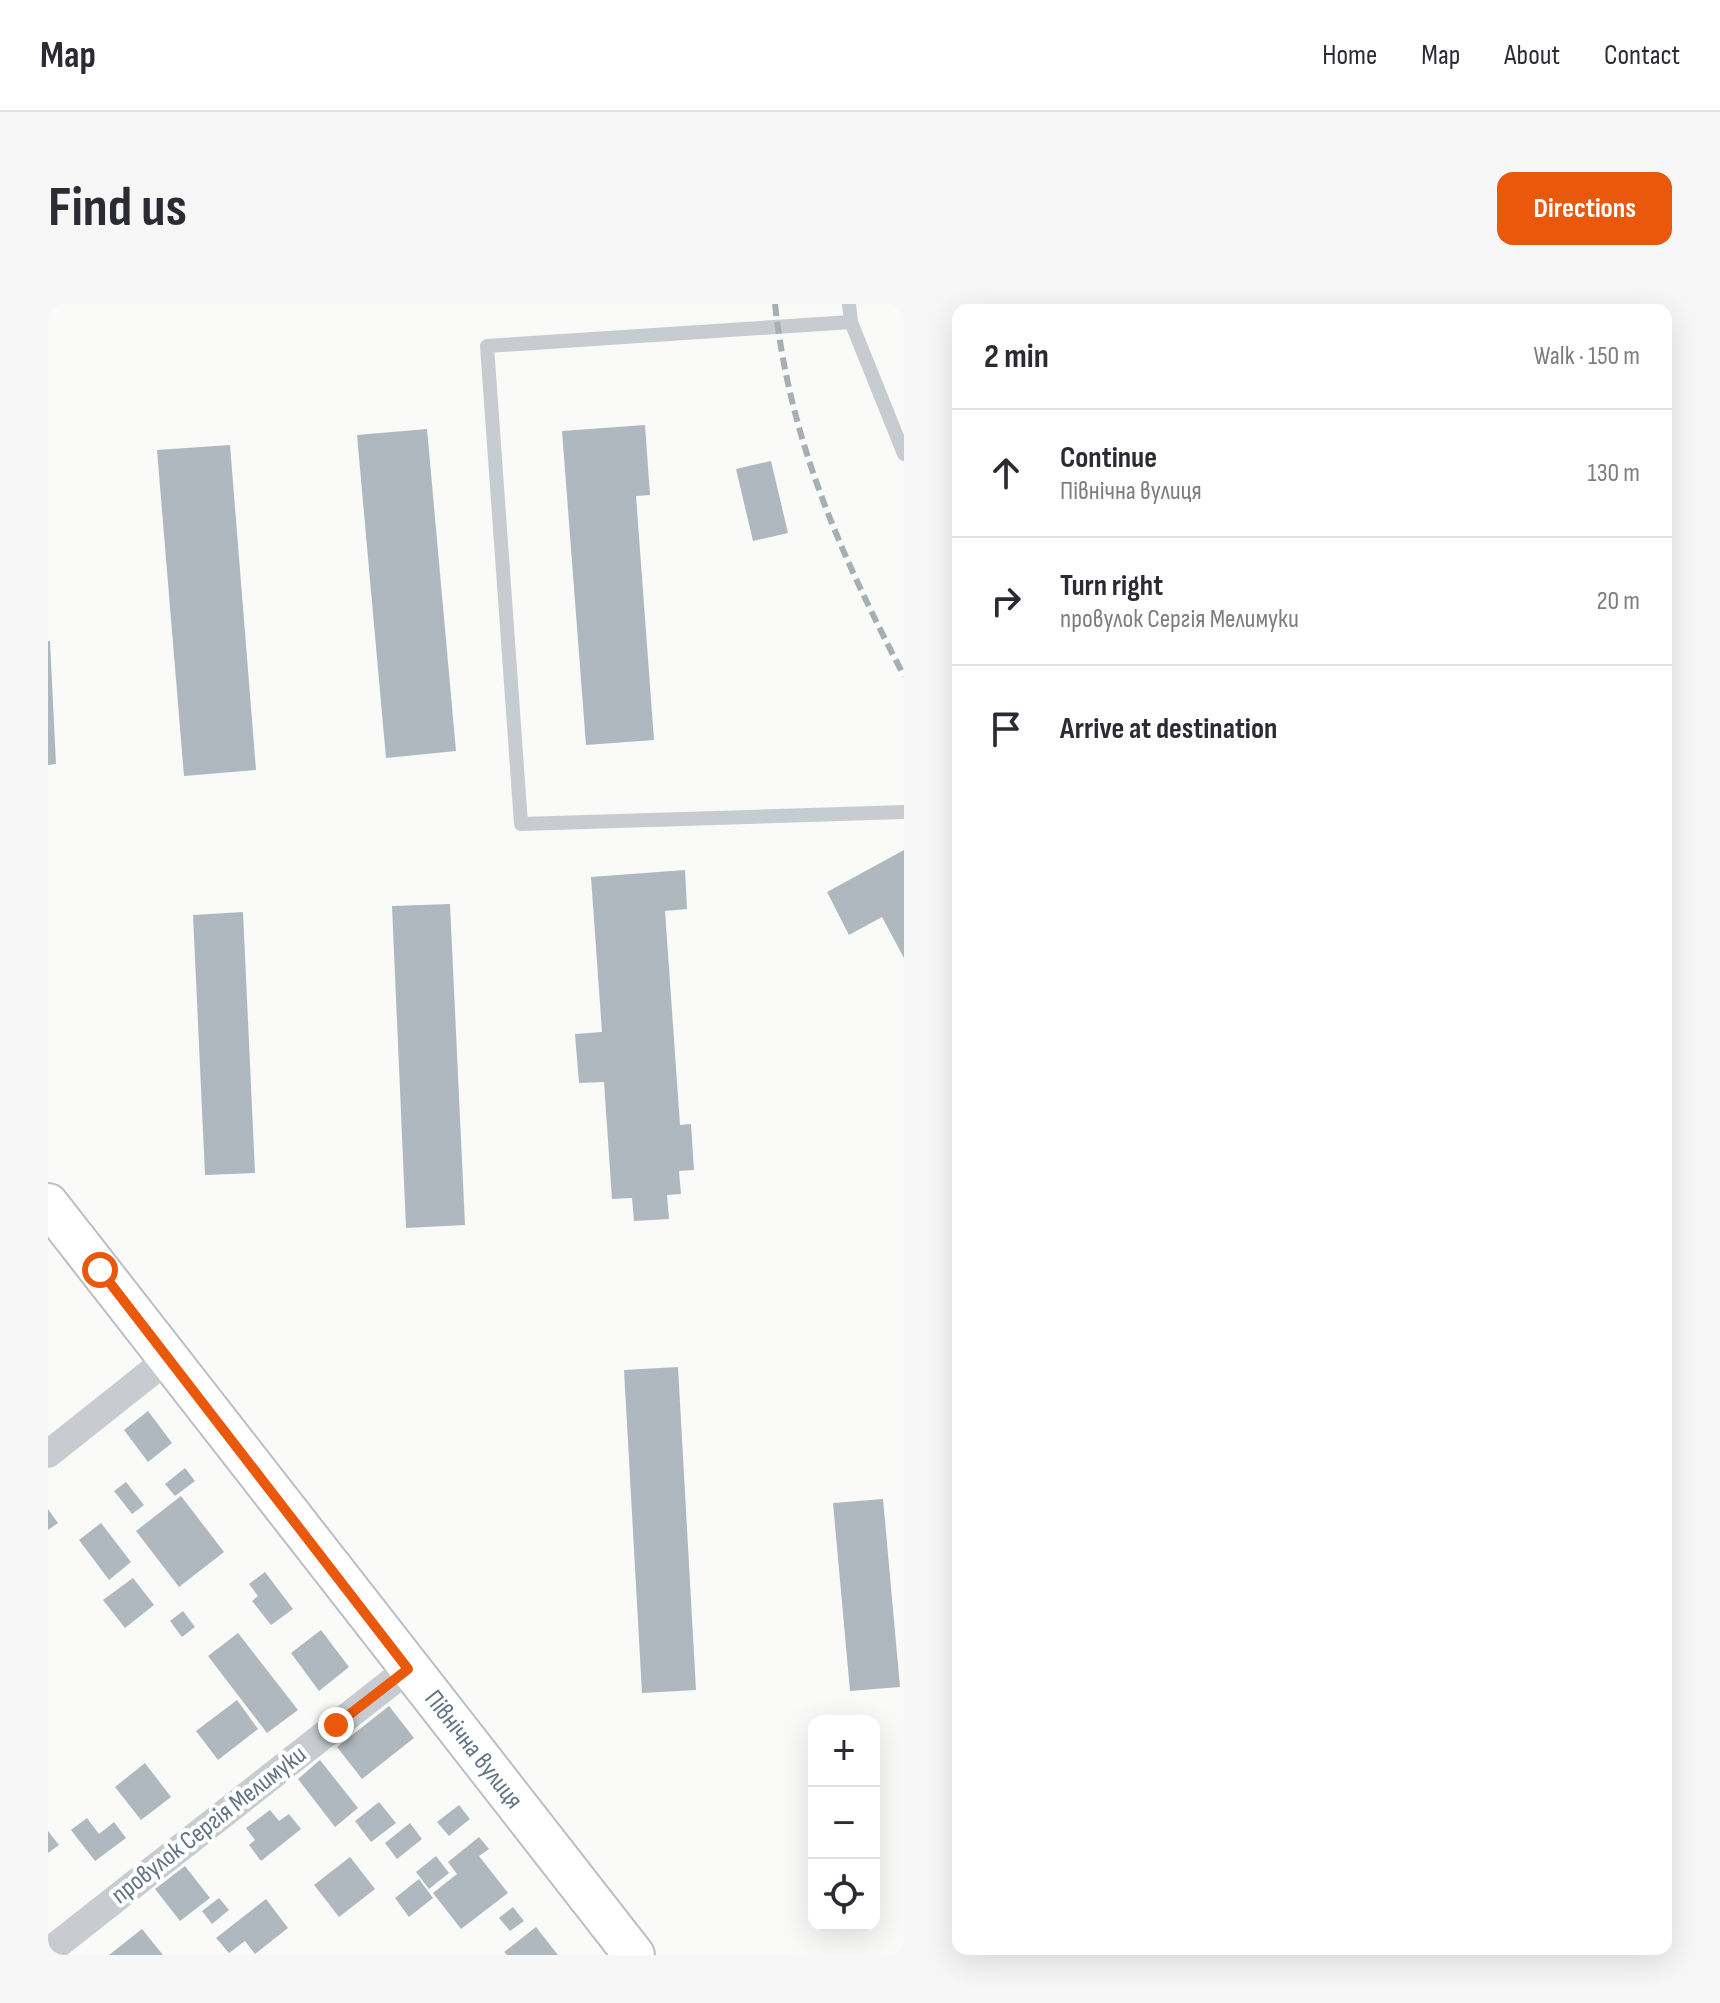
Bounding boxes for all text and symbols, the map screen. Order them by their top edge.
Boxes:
text: Map [40,33,96,78]
text: Home [1322,39,1377,72]
text: Map [1421,39,1460,72]
text: About [1504,39,1560,72]
text: Contact [1604,39,1680,72]
button: Directions [1497,172,1672,245]
text: Find us [48,175,187,242]
text: 2 min [984,336,1049,377]
text: Walk · 150 m [1534,341,1640,372]
text: Continue [1060,440,1157,476]
icon: ahead [984,451,1028,495]
text: 130 m [1588,458,1640,489]
text: Північна вулиця [1060,476,1202,507]
text: Turn right [1060,568,1163,604]
icon: right [984,579,1028,623]
text: 20 m [1597,586,1640,617]
text: провулок Сергія Мелимуки [1060,604,1299,635]
icon: arrive [984,707,1028,751]
text: Arrive at destination [1060,711,1277,747]
route start [82,1252,118,1288]
street label: Північна вулиця [418,1684,530,1815]
route end [318,1707,354,1743]
map controls [808,1715,880,1931]
button: + [808,1715,880,1787]
street label: провулок Сергія Мелимуки [105,1739,313,1911]
button: − [808,1787,880,1859]
button: locate [808,1859,880,1931]

